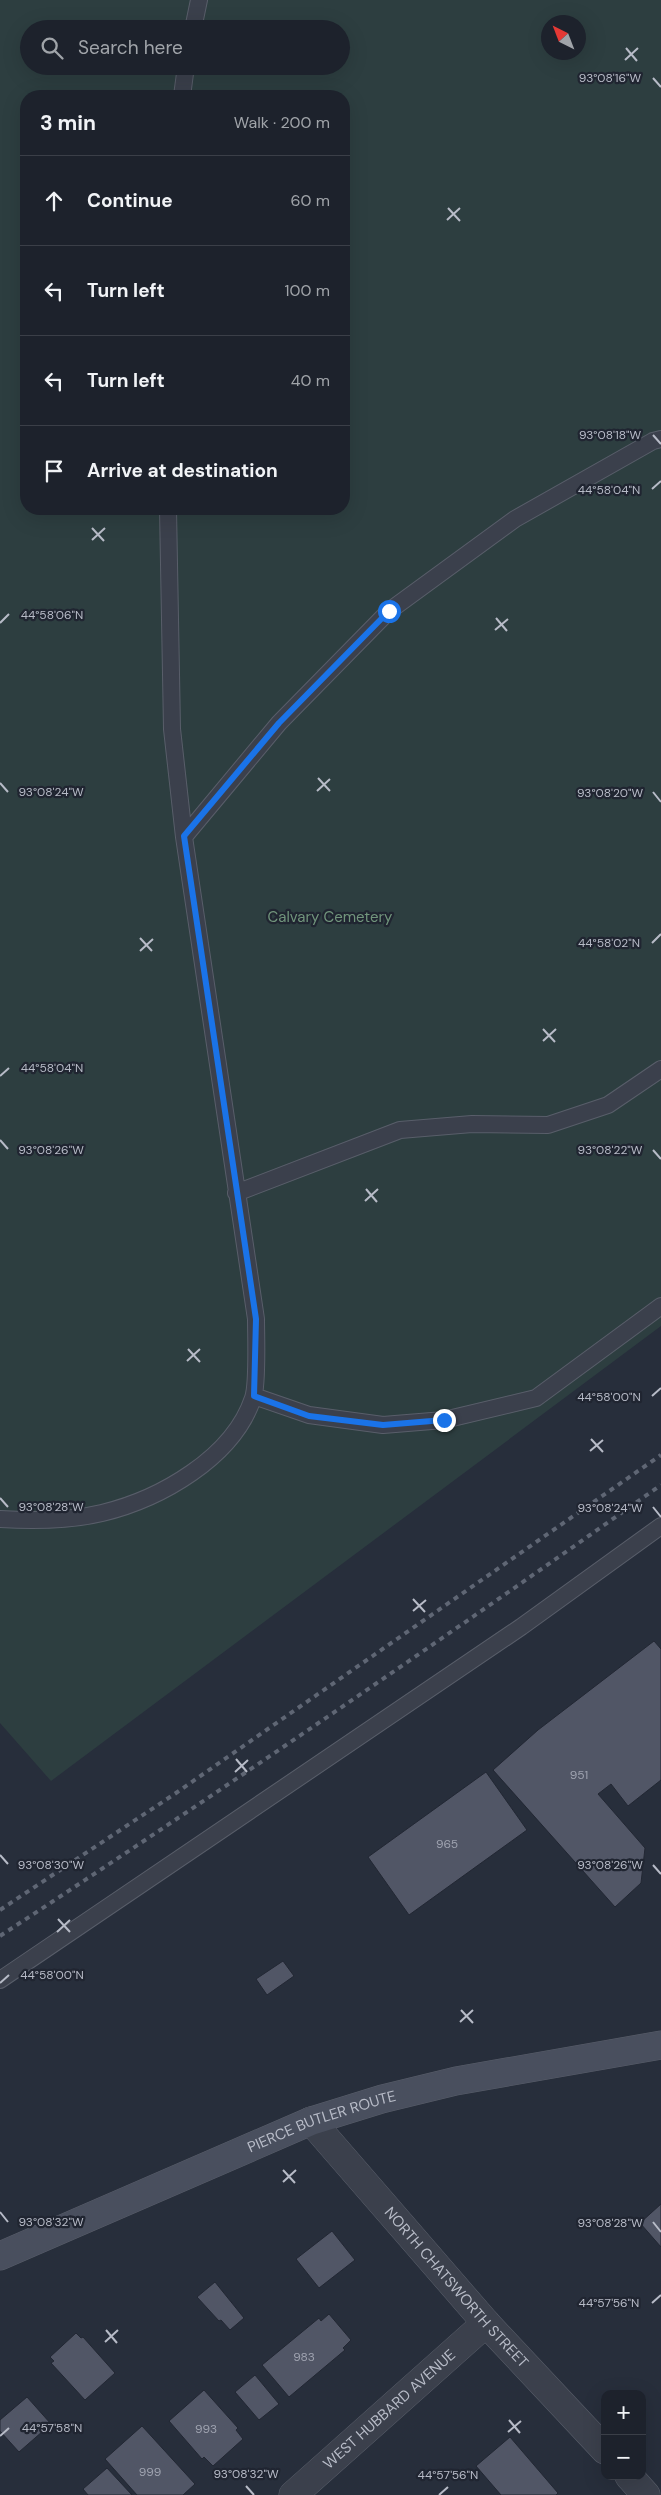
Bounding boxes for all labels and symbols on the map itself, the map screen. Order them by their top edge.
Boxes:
north arrow [541,15,586,60]
text: 93°08'16"W [579,70,642,86]
text: 93°08'18"W [579,427,641,443]
text: 44°58'04"N [578,482,640,498]
route start [378,600,401,623]
text: 44°58'06"N [21,607,83,623]
text: 93°08'24"W [18,784,84,800]
text: 93°08'20"W [577,785,643,801]
park label: Calvary Cemetery [268,907,393,927]
text: 44°58'02"N [578,935,640,951]
text: 44°58'04"N [21,1060,83,1076]
text: 93°08'26"W [18,1142,84,1158]
text: 93°08'22"W [578,1142,643,1158]
text: 44°58'00"N [577,1389,641,1405]
route end [433,1409,456,1432]
text: 93°08'28"W [18,1499,84,1515]
text: 93°08'24"W [577,1500,643,1516]
house number: 951 [570,1767,588,1783]
house number: 965 [436,1836,458,1852]
text: 93°08'30"W [18,1857,85,1873]
text: 93°08'26"W [577,1857,643,1873]
text: 44°58'00"N [20,1967,84,1983]
street label: PIERCE BUTLER ROUTE [244,2086,398,2157]
street label: NORTH CHATSWORTH STREET [380,2203,533,2372]
text: 93°08'32"W [18,2214,84,2230]
text: 93°08'28"W [577,2215,643,2231]
text: 44°57'56"N [579,2295,639,2311]
street label: WEST HUBBARD AVENUE [319,2345,460,2473]
house number: 983 [293,2349,315,2365]
text: 44°57'58"N [22,2420,82,2436]
house number: 993 [195,2421,217,2437]
house number: 999 [139,2464,161,2480]
text: 93°08'32"W [213,2466,279,2482]
text: 44°57'56"N [418,2467,478,2483]

